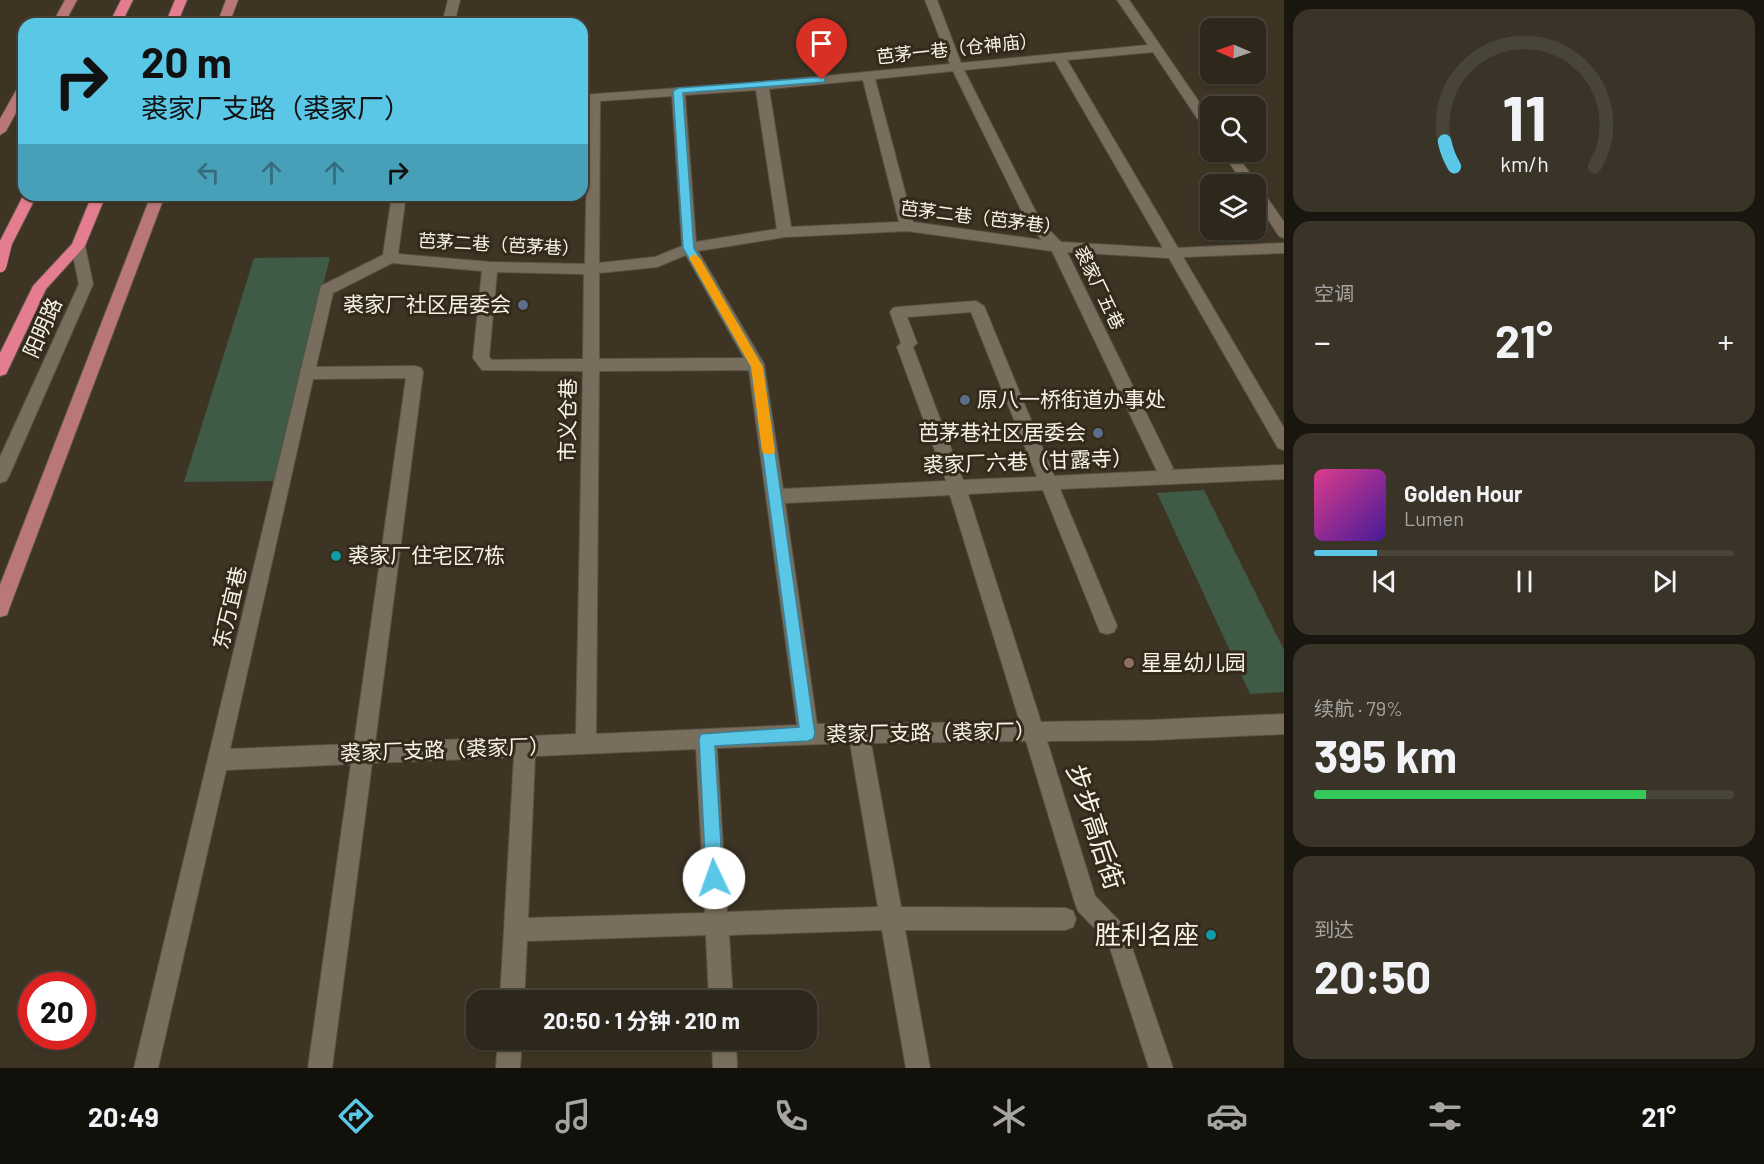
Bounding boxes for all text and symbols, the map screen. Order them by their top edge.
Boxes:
pin [796,18,847,80]
north arrow [1200,18,1266,84]
map controls [1200,18,1266,240]
icon: arrive [805,27,838,60]
street label: 芭茅一巷（仓神庙） [875,29,1039,67]
text: 20 m [141,36,232,86]
icon: right [42,42,120,120]
text: 11 [1502,80,1546,154]
text: 裘家厂支路（裘家厂） [141,91,411,123]
button: search [1200,96,1266,162]
text: km/h [1500,152,1548,177]
icon: left [192,156,225,189]
icon: ahead [255,156,288,189]
icon: ahead [318,156,351,189]
icon: right [381,156,414,189]
button: layers [1200,174,1266,240]
street label: 芭茅二巷（芭茅巷） [899,196,1063,238]
street label: 芭茅二巷（芭茅巷） [418,229,581,259]
street label: 裘家厂五巷 [1070,242,1130,333]
text: 空调 [1314,281,1354,305]
place label: 裘家厂社区居委会 [343,291,511,316]
street label: 阳明路 [17,294,66,361]
marker: 裘家厂社区居委会 [516,298,530,312]
text: 21° [1495,313,1553,367]
text: − [1314,321,1331,361]
text: + [1718,321,1734,361]
street label: 市义仓巷 [553,378,580,462]
place label: 原八一桥街道办事处 [977,386,1166,411]
marker: 原八一桥街道办事处 [958,393,972,407]
place label: 芭茅巷社区居委会 [918,419,1086,444]
marker: 芭茅巷社区居委会 [1091,426,1105,440]
street label: 裘家厂六巷（甘露寺） [923,444,1133,477]
text: Golden Hour [1404,480,1522,506]
text: Lumen [1404,506,1464,530]
place label: 裘家厂住宅区7栋 [348,542,505,567]
marker: 裘家厂住宅区7栋 [329,549,343,563]
street label: 东万宜巷 [207,564,250,651]
icon: previous [1368,565,1401,598]
icon: pause [1508,565,1541,598]
icon: next [1648,565,1681,598]
place label: 星星幼儿园 [1141,649,1246,674]
marker: 星星幼儿园 [1122,656,1136,670]
text: 续航 · 79% [1314,696,1403,720]
street label: 裘家厂支路（裘家厂） [826,717,1036,746]
text: 395 km [1314,728,1457,782]
street label: 裘家厂支路（裘家厂） [340,732,550,765]
street label: 步步高后街 [1062,760,1131,893]
position arrow [682,846,746,910]
text: 到达 [1314,917,1354,941]
place label: 胜利名座 [1095,918,1199,949]
marker: 胜利名座 [1204,928,1218,942]
text: 20:50 [1314,949,1431,1003]
speed limit sign: 20 [18,972,96,1050]
text: 20:50 · 1 分钟 · 210 m [543,1007,740,1033]
icon: directions [335,1095,377,1137]
icon: music [552,1095,594,1137]
icon: phone [770,1095,812,1137]
icon: climate [988,1095,1030,1137]
icon: car [1206,1095,1248,1137]
icon: filters [1424,1095,1466,1137]
text: 20:49 [88,1100,159,1132]
text: 21° [1641,1100,1676,1132]

